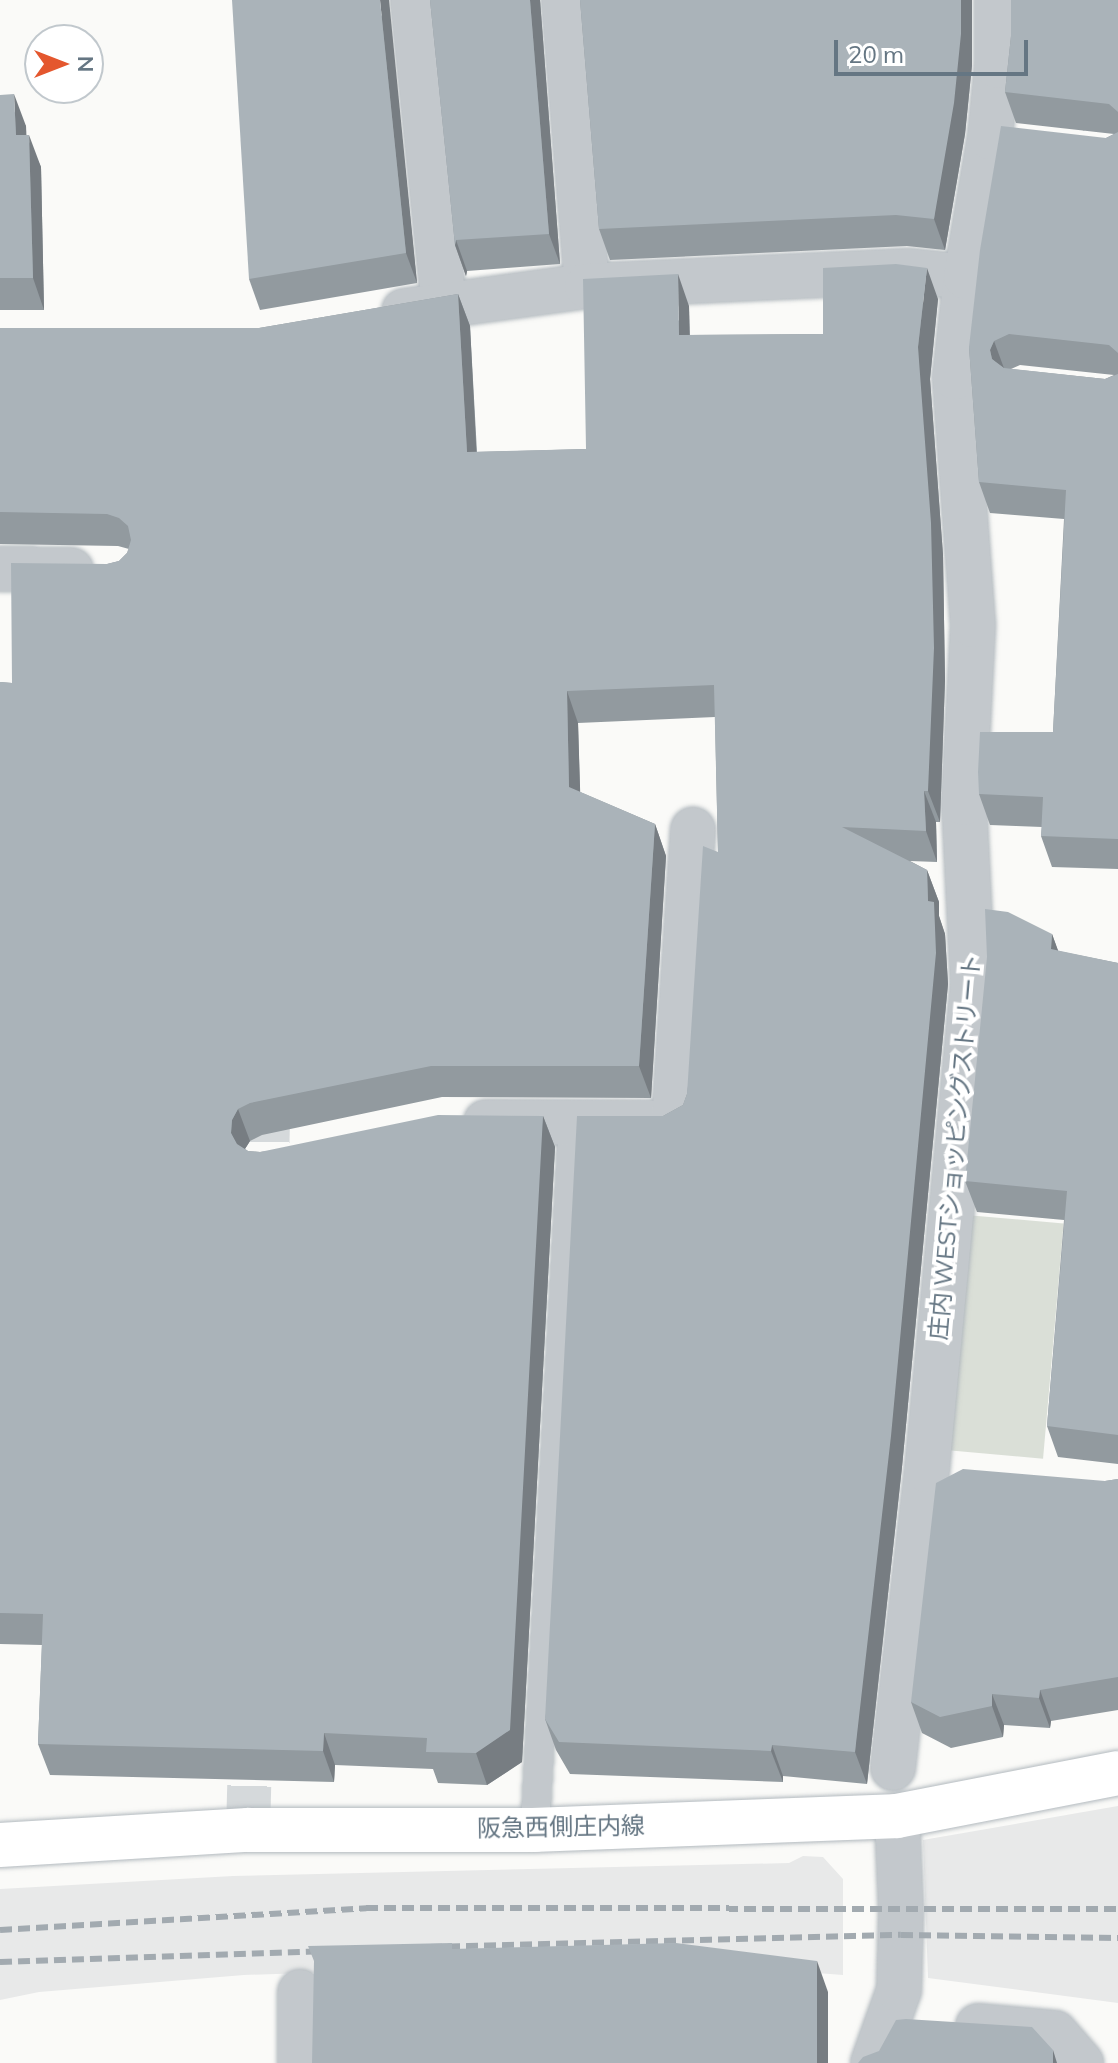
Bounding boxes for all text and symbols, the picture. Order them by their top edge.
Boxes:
north arrow [24,24,104,104]
scale bar [838,24,1032,74]
text: 20 m [848,39,904,69]
text: N [72,56,100,72]
street label: 庄内 WESTショッピングストリート [924,953,986,1341]
street label: 阪急西側庄内線 [477,1811,645,1843]

